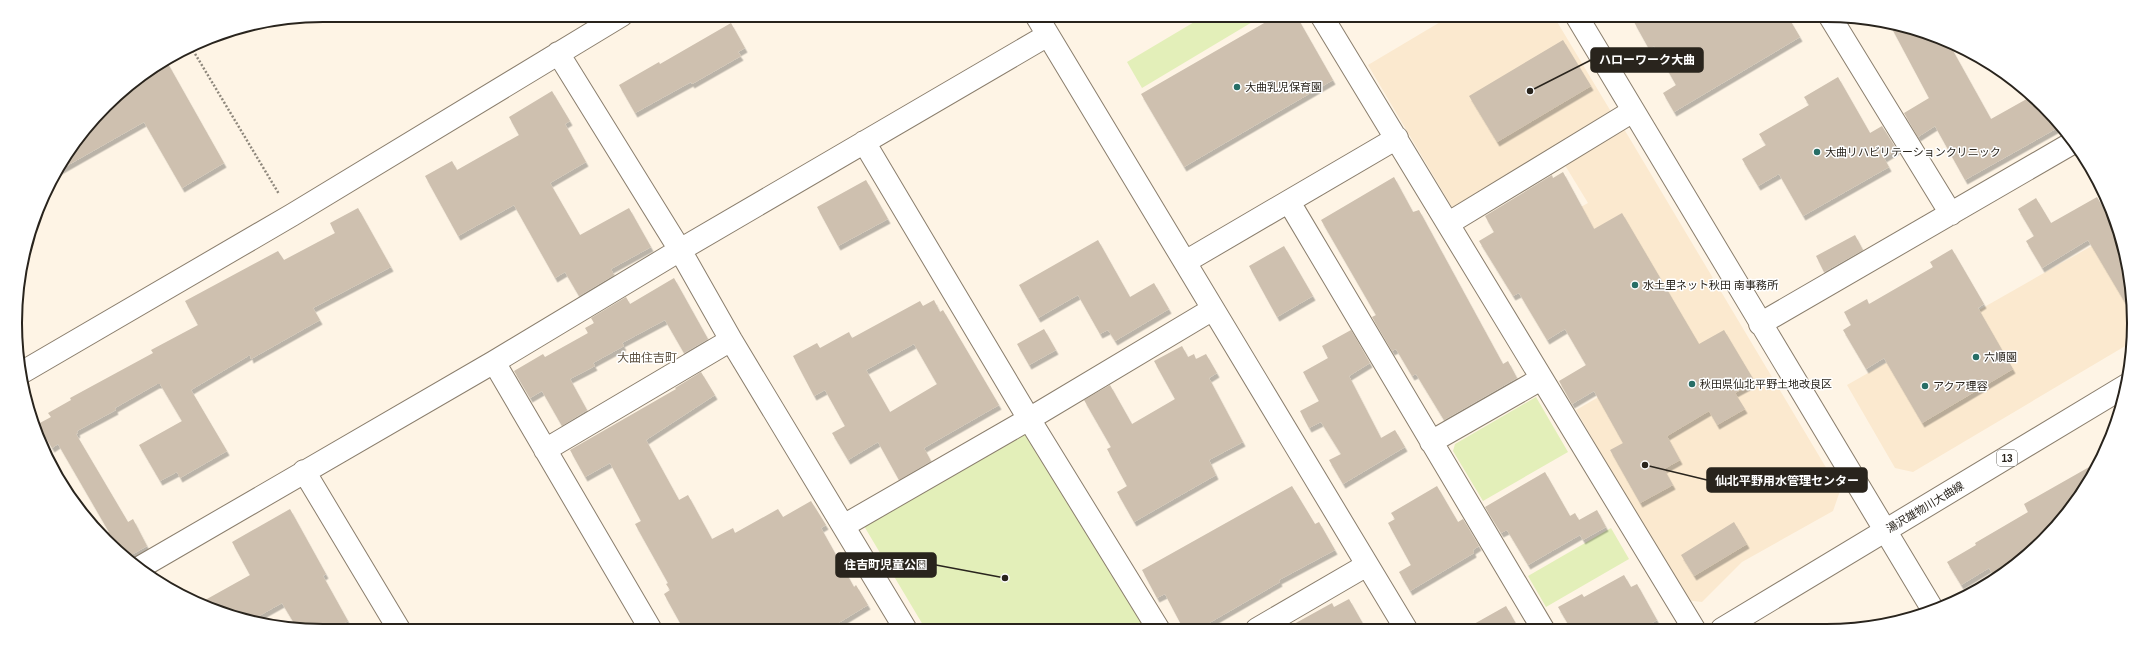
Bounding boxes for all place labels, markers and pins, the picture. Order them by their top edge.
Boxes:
callout: ハローワーク大曲 [1591,48,1703,72]
place label: 大曲乳児保育園 [1245,81,1322,93]
marker: 大曲乳児保育園 [1232,82,1242,92]
place label: 大曲リハビリテーションクリニック [1825,146,2001,158]
marker: 大曲リハビリテーションクリニック [1812,147,1822,157]
place label: 水土里ネット秋田 南事務所 [1643,279,1779,291]
marker: 水土里ネット秋田 南事務所 [1630,280,1640,290]
place label: 六順園 [1984,351,2017,363]
marker: 六順園 [1971,352,1981,362]
place label: 秋田県仙北平野土地改良区 [1700,378,1832,390]
marker: 秋田県仙北平野土地改良区 [1687,379,1697,389]
place label: アクア理容 [1933,380,1987,392]
marker: アクア理容 [1920,381,1930,391]
callout: 仙北平野用水管理センター [1707,468,1867,492]
callout: 住吉町児童公園 [836,553,936,577]

